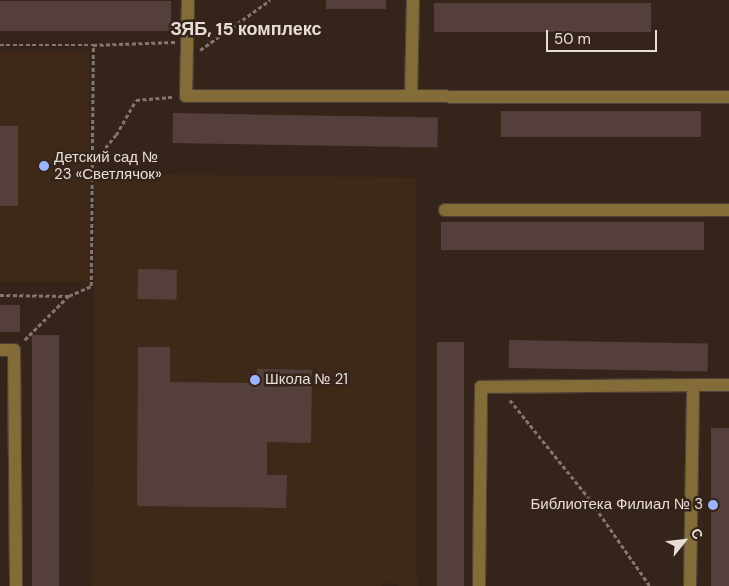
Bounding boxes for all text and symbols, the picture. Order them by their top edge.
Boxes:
district label: ЗЯБ, 15 комплекс [170,18,322,40]
scale bar [549,20,660,52]
text: 50 m [554,29,591,49]
place label: Детский сад № 23 «Светлячок» [54,148,162,183]
marker: Детский сад № 23 «Светлячок» [38,160,50,172]
place label: Школа № 21 [265,371,348,389]
marker: Школа № 21 [249,374,261,386]
place label: Библиотека Филиал № 3 [531,496,703,514]
marker: Библиотека Филиал № 3 [707,499,719,511]
north arrow [659,516,709,566]
text: С [687,525,707,543]

